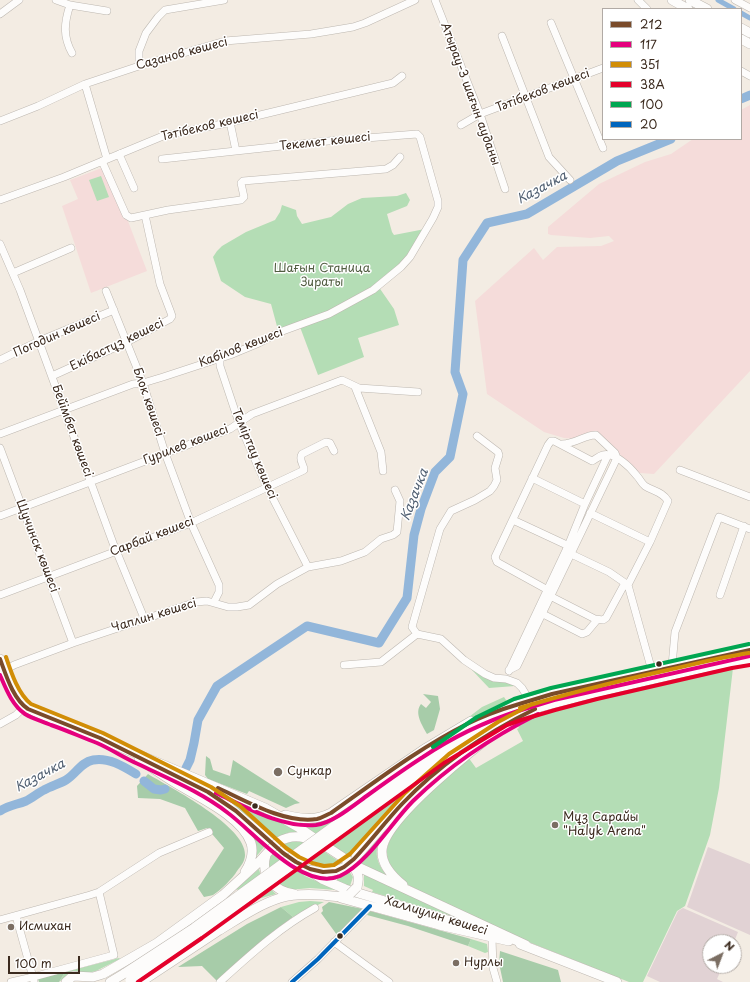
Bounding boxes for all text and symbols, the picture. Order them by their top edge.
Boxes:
legend [602,8,742,140]
text: 212 [640,15,662,33]
street label: Атырау-3 шағын ауданы [437,21,503,167]
street label: Сазанов көшесі [135,35,229,73]
text: 117 [640,35,657,53]
text: 351 [640,55,660,73]
street label: Тәтібеков көшесі [494,66,592,116]
text: 38А [640,75,665,93]
text: 100 [640,95,663,113]
street label: Тәтібеков көшесі [160,108,260,144]
text: 20 [640,115,657,133]
street label: Текемет көшесі [279,130,371,154]
water label: Казачка [514,168,570,208]
park label: Шағын Станица Зираты [274,262,370,290]
street label: Погодин көшесі [11,309,103,361]
street label: Екібастұз көшесі [68,316,166,374]
street label: Кабілов көшесі [197,325,285,371]
street label: Блок көшесі [129,366,167,438]
street label: Бейімбет көшесі [49,383,95,479]
street label: Теміртау көшесі [228,406,280,502]
street label: Гурилев көшесі [141,422,231,468]
water label: Казачка [398,467,432,523]
street label: Щучинск көшесі [13,497,61,595]
street label: Сарбай көшесі [108,514,196,560]
street label: Чаплин көшесі [110,596,198,636]
unlabelled marker [654,659,664,669]
water label: Казачка [12,756,68,796]
place label: Сункар [287,765,332,779]
marker: Сункар [272,766,284,778]
unlabelled marker [250,801,260,811]
place label: Мұз Сарайы "Halyk Arena" [563,811,646,839]
marker: Мұз Сарайы "Halyk Arena" [550,820,560,830]
street label: Халлиулин көшесі [383,894,489,938]
place label: Исмихан [19,920,71,934]
marker: Исмихан [6,922,16,932]
unlabelled marker [335,931,345,941]
north arrow [702,934,742,974]
text: N [721,936,739,955]
scale bar [10,948,82,974]
text: 100 m [15,954,52,972]
place label: Нурлы [464,956,503,970]
marker: Нурлы [451,958,461,968]

